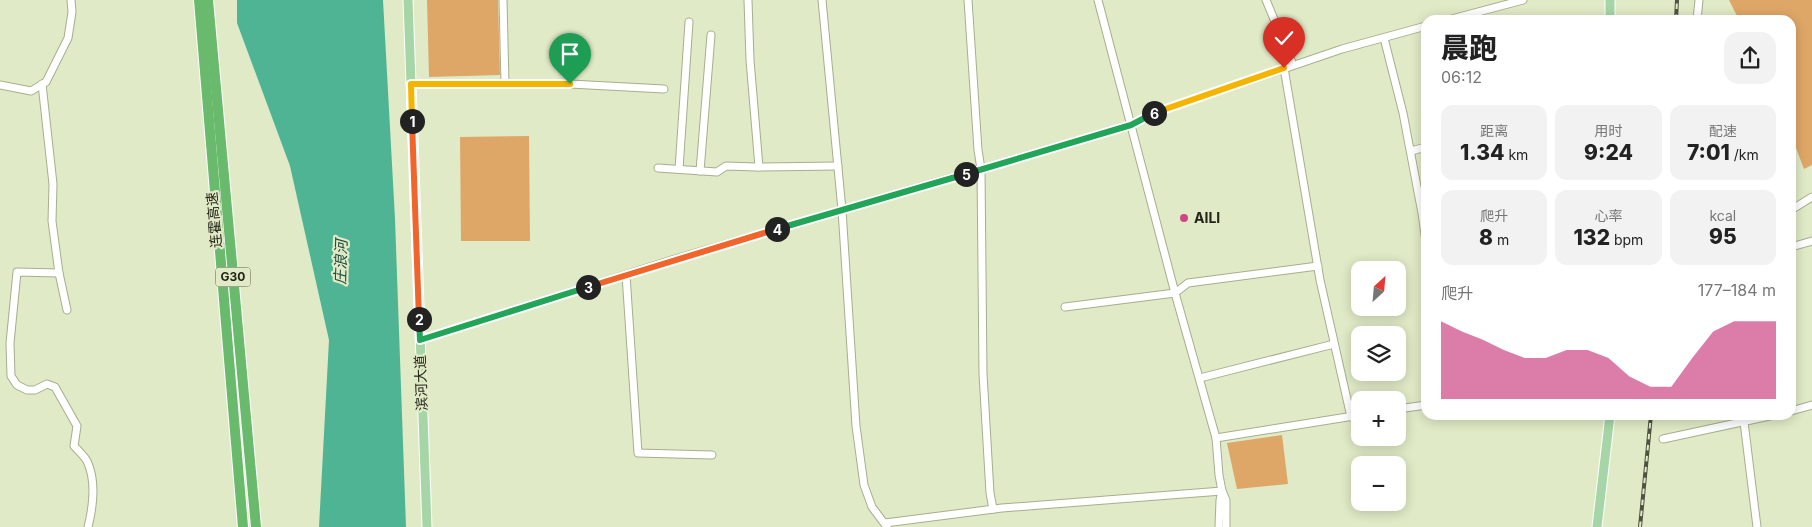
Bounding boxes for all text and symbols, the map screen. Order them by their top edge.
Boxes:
pin [1263,17,1305,68]
icon: check [1270,24,1298,52]
text: 晨跑 [1441,31,1497,65]
button: share [1724,32,1776,84]
pin [549,33,591,84]
icon: arrive [556,40,584,68]
text: 06:12 [1441,67,1482,87]
pin: 6 [1142,100,1166,126]
text: 6 [1150,105,1159,122]
pin: 1 [400,108,424,134]
text: 1 [409,113,416,130]
text: 距离 [1480,122,1508,139]
text: 用时 [1594,122,1622,139]
text: 配速 [1709,122,1737,139]
text: 1.34 [1460,140,1504,165]
text: 9:24 [1584,140,1633,165]
text: 7:01 [1687,140,1730,165]
text: km [1504,146,1528,163]
text: /km [1730,146,1759,163]
pin: 5 [954,162,978,186]
text: 5 [962,166,971,183]
street label: 连霍高速 [203,191,224,249]
text: 爬升 [1480,207,1508,224]
text: 心率 [1594,207,1622,224]
text: kcal [1709,207,1736,224]
place label: AILI [1194,209,1220,226]
marker: AILI [1178,212,1190,224]
pin: 4 [764,216,790,242]
text: 4 [773,221,782,238]
text: 95 [1709,224,1737,249]
text: 8 [1479,225,1493,250]
text: 132 [1574,225,1610,250]
text: m [1493,231,1509,248]
text: bpm [1610,231,1643,248]
water label: 庄浪河 [330,236,351,285]
north arrow [1351,261,1406,316]
map controls [1351,261,1406,511]
road number: G30 [216,268,250,286]
pin: 3 [576,274,600,300]
text: 3 [584,279,593,296]
text: 177–184 m [1698,280,1776,300]
text: 爬升 [1441,283,1473,303]
pin: 2 [406,306,432,332]
text: 2 [415,311,424,328]
button: layers [1351,326,1406,381]
street label: 滨河大道 [411,355,430,411]
button: + [1351,391,1406,446]
button: − [1351,456,1406,511]

